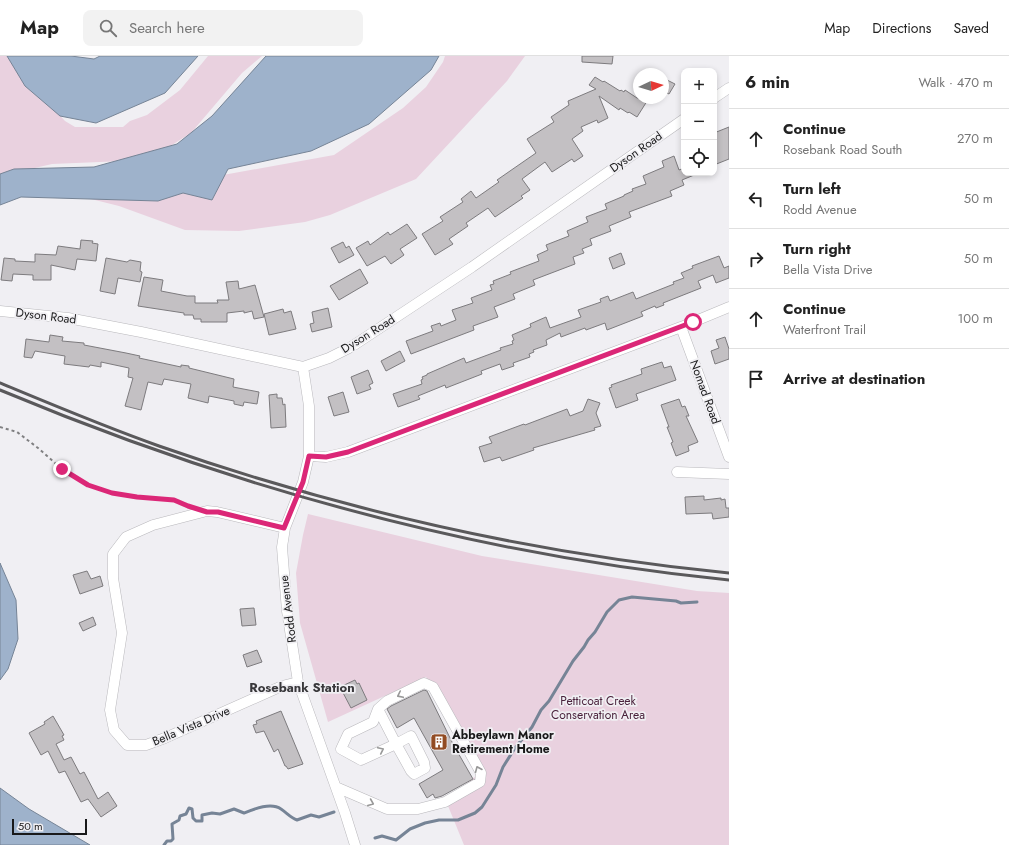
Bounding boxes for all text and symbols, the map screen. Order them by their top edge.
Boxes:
search box [83,10,363,46]
text: Map [20,14,59,41]
icon: search [97,17,119,39]
text: Search here [129,17,205,39]
text: Map [824,18,850,38]
text: Directions [872,18,932,38]
text: Saved [954,18,989,38]
north arrow [633,68,669,104]
map controls [681,68,717,176]
button: + [681,68,717,104]
text: 6 min [745,70,790,94]
text: Walk · 470 m [919,73,993,92]
button: − [681,104,717,140]
text: Continue [783,118,846,140]
street label: Dyson Road [606,127,666,177]
icon: ahead [745,128,767,150]
text: 270 m [957,129,993,148]
button: locate [681,140,717,176]
text: Rosebank Road South [783,140,902,159]
text: Turn left [783,178,841,200]
icon: left [745,188,767,210]
text: 50 m [964,189,993,208]
text: Rodd Avenue [783,200,857,219]
text: Turn right [783,238,851,260]
icon: right [745,248,767,270]
text: 50 m [964,249,993,268]
text: Bella Vista Drive [783,260,872,279]
text: Continue [783,298,846,320]
street label: Dyson Road [15,303,77,329]
icon: ahead [745,308,767,330]
text: 100 m [958,309,993,328]
street label: Dyson Road [337,310,399,358]
route start [684,313,702,331]
text: Waterfront Trail [783,320,866,339]
street label: Nomad Road [685,357,725,427]
icon: arrive [745,368,767,390]
text: Arrive at destination [783,368,925,390]
route end [53,460,71,478]
street label: Rodd Avenue [275,574,301,644]
district label: Rosebank Station [249,678,355,697]
one-way arrow [397,690,405,697]
park label: Petticoat Creek Conservation Area [551,692,645,724]
street label: Bella Vista Drive [149,702,233,750]
place label: Abbeylawn Manor Retirement Home [451,726,554,758]
building icon: Abbeylawn Manor Retirement Home [429,732,449,752]
one-way arrow [377,747,385,755]
one-way arrow [475,766,483,773]
one-way arrow [368,798,375,806]
scale bar [12,817,87,836]
text: 50 m [18,818,43,834]

